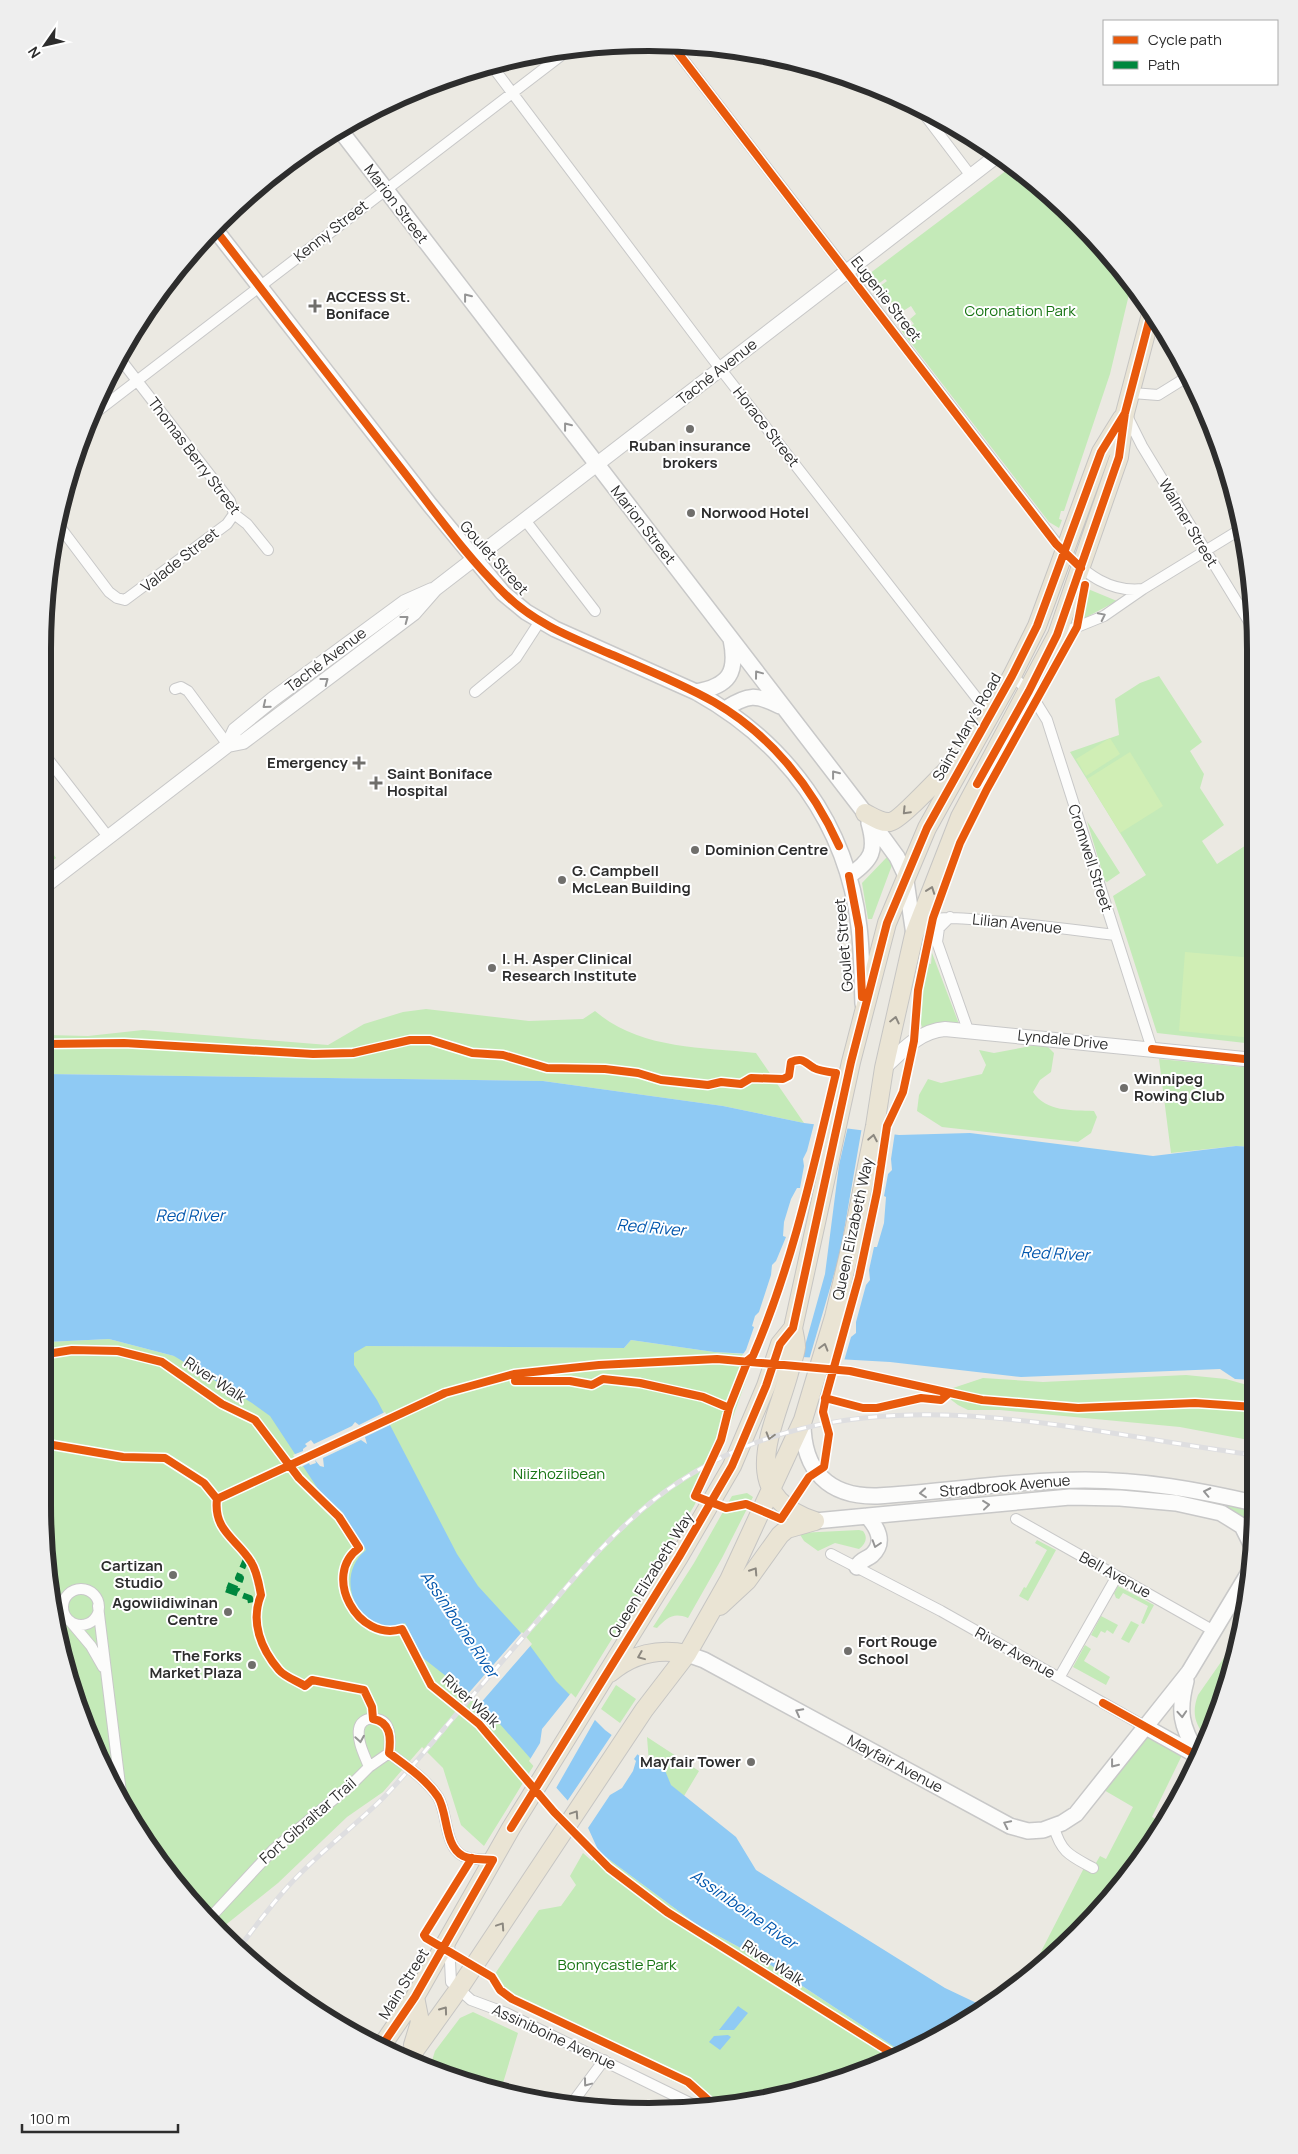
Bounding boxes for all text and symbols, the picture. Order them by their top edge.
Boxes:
north arrow [20,20,70,70]
legend [1103,20,1278,85]
text: Cycle path [1148,29,1222,50]
text: N [23,43,44,62]
text: Path [1148,54,1180,75]
street label: Marion Street [360,160,433,248]
street label: Kenny Street [289,195,372,266]
street label: Eugenie Street [846,252,926,346]
place label: ACCESS St. Boniface [326,286,410,324]
one-way arrow [465,294,473,303]
marker: ACCESS St. Boniface [308,299,322,313]
park label: Coronation Park [964,300,1076,321]
street label: Taché Avenue [672,333,761,410]
street label: Horace Street [728,382,804,471]
street label: Thomas Berry Street [143,393,246,519]
one-way arrow [564,423,572,432]
marker: Ruban insurance brokers [684,423,696,435]
place label: Ruban insurance brokers [629,435,751,473]
street label: Walmer Street [1154,475,1223,571]
street label: Marion Street [606,481,681,568]
place label: Norwood Hotel [701,502,809,523]
marker: Norwood Hotel [685,507,697,519]
street label: Goulet Street [455,516,534,600]
street label: Valade Street [136,523,223,597]
one-way arrow [1097,612,1106,622]
one-way arrow [399,616,409,625]
street label: Taché Avenue [281,622,371,697]
street label: Saint Mary's Road [927,669,1006,785]
one-way arrow [755,670,764,680]
one-way arrow [319,678,328,686]
one-way arrow [263,699,272,707]
place label: Emergency [267,752,349,773]
marker: Emergency [352,756,366,770]
place label: Saint Boniface Hospital [387,763,492,801]
one-way arrow [833,771,841,780]
marker: Saint Boniface Hospital [369,776,383,790]
street label: Cromwell Street [1063,802,1118,914]
one-way arrow [903,806,912,815]
place label: Dominion Centre [705,839,828,860]
marker: Dominion Centre [689,844,701,856]
place label: G. Campbell McLean Building [572,860,691,898]
marker: G. Campbell McLean Building [556,874,568,886]
one-way arrow [925,886,935,895]
street label: Goulet Street [829,897,858,993]
street label: Lilian Avenue [971,908,1063,939]
place label: I. H. Asper Clinical Research Institute [502,948,637,986]
marker: I. H. Asper Clinical Research Institute [486,962,498,974]
one-way arrow [889,1016,900,1025]
street label: Lyndale Drive [1017,1024,1110,1055]
place label: Winnipeg Rowing Club [1134,1068,1225,1106]
marker: Winnipeg Rowing Club [1118,1082,1130,1094]
one-way arrow [867,1133,878,1142]
street label: Queen Elizabeth Way [827,1156,878,1302]
water label: Red River [156,1204,227,1226]
water label: Red River [616,1213,688,1241]
water label: Red River [1020,1240,1092,1266]
one-way arrow [819,1343,829,1351]
street label: River Walk [180,1352,251,1408]
one-way arrow [765,1431,775,1439]
park label: Niizhoziibean [513,1463,605,1484]
street label: Stradbrook Avenue [939,1469,1071,1502]
one-way arrow [919,1487,927,1498]
one-way arrow [1202,1488,1211,1498]
one-way arrow [982,1500,990,1511]
street label: Queen Elizabeth Way [603,1508,698,1642]
one-way arrow [872,1539,882,1548]
street label: Bell Avenue [1075,1546,1155,1603]
place label: Cartizan Studio [101,1555,163,1593]
water label: Assiniboine River [416,1566,505,1684]
one-way arrow [747,1568,757,1577]
marker: Cartizan Studio [167,1569,179,1581]
place label: Agowiidiwinan Centre [112,1592,218,1630]
marker: Agowiidiwinan Centre [222,1606,234,1618]
street label: River Avenue [971,1622,1059,1683]
place label: Fort Rouge School [858,1631,937,1669]
place label: The Forks Market Plaza [149,1645,242,1683]
marker: Fort Rouge School [842,1645,854,1657]
one-way arrow [637,1649,646,1660]
marker: The Forks Market Plaza [246,1659,258,1671]
street label: River Walk [438,1669,505,1732]
one-way arrow [795,1708,804,1718]
one-way arrow [1176,1710,1187,1718]
street label: Mayfair Avenue [844,1729,947,1798]
one-way arrow [355,1735,365,1744]
place label: Mayfair Tower [640,1751,741,1772]
marker: Mayfair Tower [745,1756,757,1768]
one-way arrow [1111,1758,1120,1768]
street label: Fort Gibraltar Trail [255,1773,361,1869]
one-way arrow [569,1810,578,1820]
one-way arrow [1003,1820,1012,1830]
water label: Assiniboine River [686,1864,803,1955]
one-way arrow [495,1922,504,1932]
street label: River Walk [738,1935,809,1991]
street label: Main Street [373,1944,434,2023]
park label: Bonnycastle Park [558,1954,677,1975]
street label: Assiniboine Avenue [489,1999,620,2075]
one-way arrow [438,2006,447,2016]
one-way arrow [585,2077,593,2086]
scale bar [22,2102,179,2134]
text: 100 m [30,2108,70,2129]

